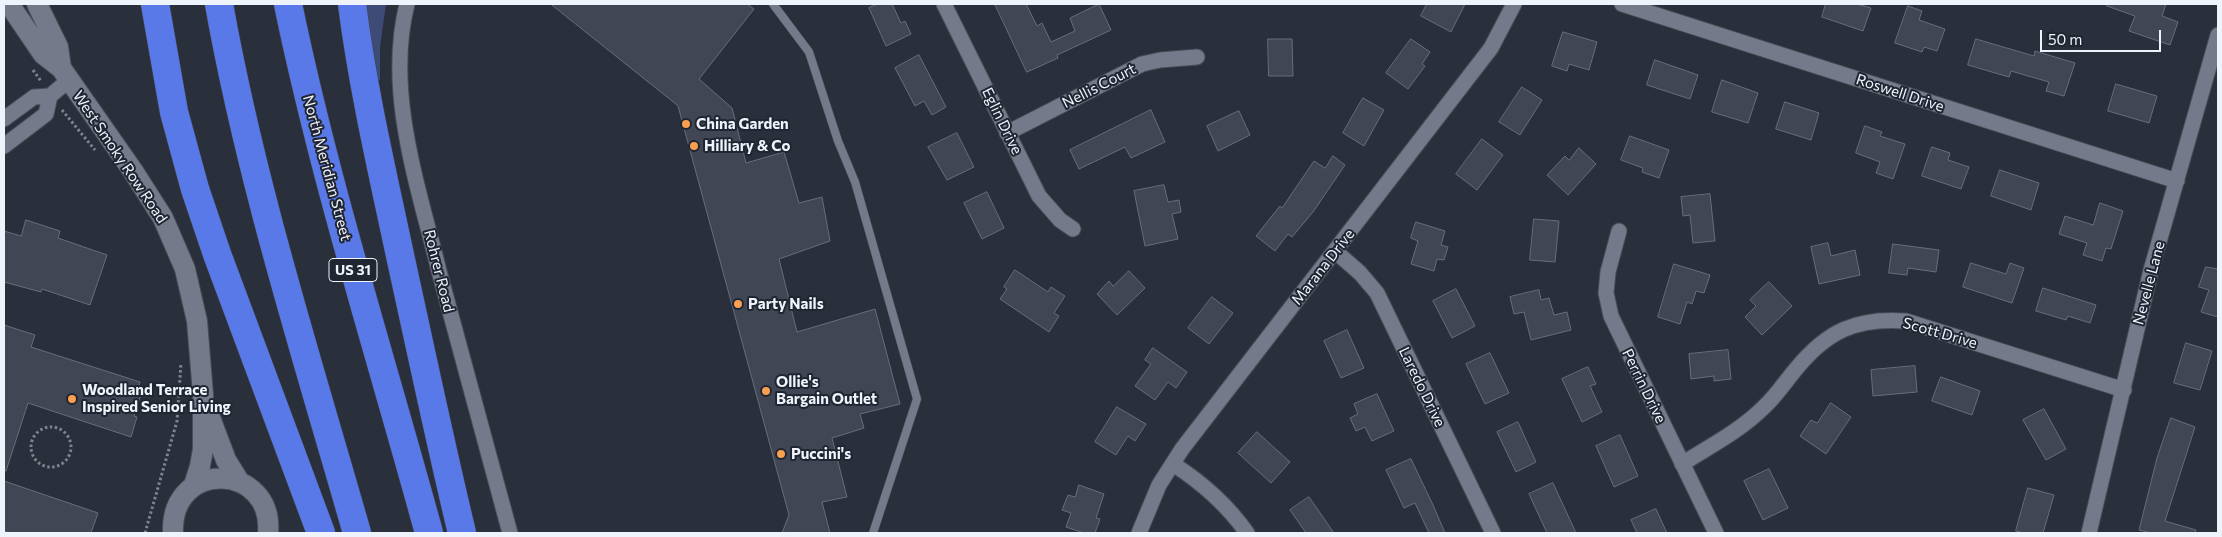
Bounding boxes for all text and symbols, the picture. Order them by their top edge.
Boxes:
scale bar [2042,20,2163,52]
text: 50 m [2048,30,2082,48]
street label: Nellis Court [1059,60,1139,112]
street label: Roswell Drive [1854,70,1946,116]
street label: Eglin Drive [978,85,1026,157]
street label: West Smoky Row Road [69,87,171,227]
street label: North Meridian Street [299,93,355,243]
place label: China Garden [696,115,789,133]
marker: China Garden [680,118,692,130]
place label: Hilliary & Co [704,137,791,155]
marker: Hilliary & Co [688,140,700,152]
street label: Marana Drive [1288,225,1358,309]
street label: Rohrer Road [420,228,458,314]
street label: Nevelle Lane [2129,239,2169,327]
road number: US 31 [329,258,377,282]
place label: Party Nails [748,295,824,313]
marker: Party Nails [732,298,744,310]
street label: Scott Drive [1901,314,1979,352]
street label: Laredo Drive [1395,344,1449,430]
street label: Perrin Drive [1618,346,1670,426]
place label: Ollie's Bargain Outlet [776,373,877,408]
place label: Woodland Terrace Inspired Senior Living [82,381,231,416]
marker: Ollie's Bargain Outlet [760,385,772,397]
marker: Woodland Terrace Inspired Senior Living [66,393,78,405]
place label: Puccini's [791,445,851,463]
marker: Puccini's [775,448,787,460]

